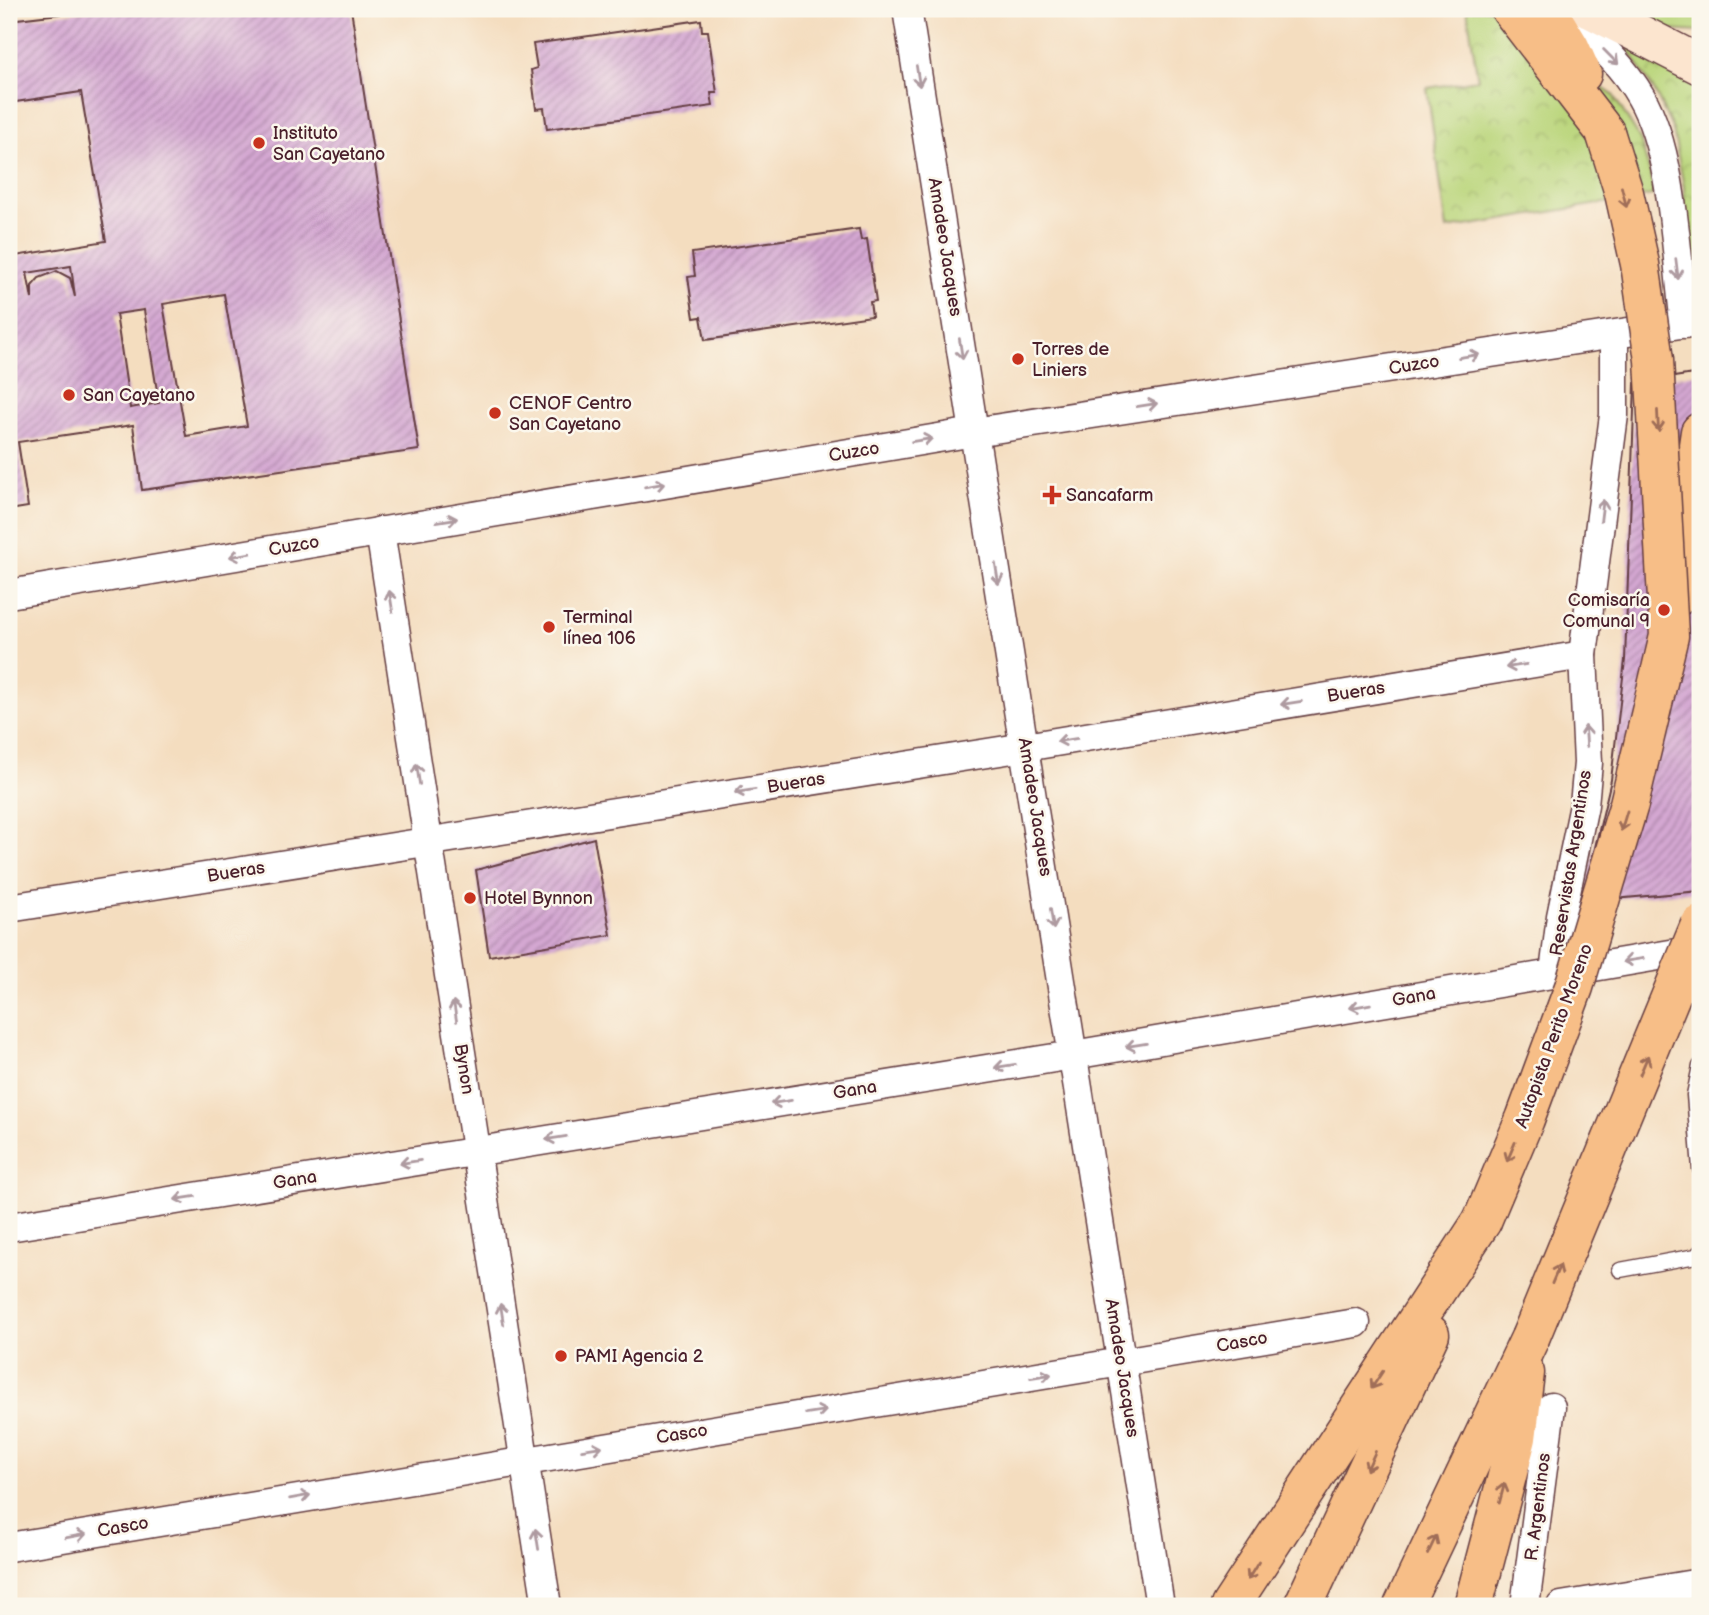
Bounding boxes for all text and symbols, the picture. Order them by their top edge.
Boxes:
one-way arrow [1602,48,1619,65]
one-way arrow [911,64,924,87]
place label: Instituto San Cayetano [273,123,385,165]
marker: Instituto San Cayetano [251,135,267,151]
street label: Amadeo Jacques [924,176,966,318]
one-way arrow [1618,185,1631,208]
one-way arrow [1671,257,1684,280]
one-way arrow [955,337,968,360]
place label: Torres de Liniers [1032,339,1110,381]
one-way arrow [1457,349,1480,362]
marker: Torres de Liniers [1010,351,1026,367]
street label: Cuzco [1387,351,1441,379]
place label: San Cayetano [83,385,195,406]
marker: San Cayetano [61,387,77,403]
place label: CENOF Centro San Cayetano [509,393,632,435]
one-way arrow [1135,398,1158,411]
marker: CENOF Centro San Cayetano [487,405,503,421]
one-way arrow [1651,410,1664,433]
one-way arrow [910,433,933,446]
street label: Cuzco [827,438,881,466]
one-way arrow [643,478,666,492]
place label: Sancafarm [1066,485,1153,506]
marker: Sancafarm [1044,487,1060,503]
one-way arrow [1595,499,1608,522]
one-way arrow [435,513,458,526]
street label: Cuzco [267,531,321,561]
one-way arrow [229,549,252,562]
one-way arrow [991,562,1004,585]
one-way arrow [384,590,397,613]
place label: Comisaría Comunal 9 [1563,590,1650,632]
marker: Comisaría Comunal 9 [1656,602,1672,618]
place label: Terminal línea 106 [563,607,636,649]
marker: Terminal línea 106 [541,619,557,635]
one-way arrow [1505,660,1528,673]
street label: Bueras [1326,677,1386,707]
one-way arrow [1280,697,1303,710]
one-way arrow [1579,725,1592,748]
one-way arrow [1056,734,1079,747]
street label: Amadeo Jacques [1014,736,1056,878]
one-way arrow [411,763,424,785]
street label: Bueras [766,768,826,798]
street label: Reservistas Argentinos [1546,769,1596,957]
one-way arrow [734,785,757,798]
one-way arrow [1616,810,1629,832]
street label: Bueras [206,857,266,887]
place label: Hotel Bynnon [484,888,593,909]
marker: Hotel Bynnon [462,890,478,906]
one-way arrow [1046,908,1059,930]
street label: Autopista Perito Moreno [1511,941,1597,1131]
one-way arrow [1622,954,1645,967]
street label: Gana [1390,983,1438,1011]
one-way arrow [448,1000,461,1023]
one-way arrow [1349,1000,1372,1013]
one-way arrow [1125,1039,1148,1052]
street label: Bynon [450,1042,478,1096]
one-way arrow [1638,1054,1651,1076]
one-way arrow [995,1060,1017,1073]
street label: Gana [832,1076,878,1104]
one-way arrow [770,1096,793,1109]
one-way arrow [545,1132,568,1145]
one-way arrow [1504,1141,1517,1163]
one-way arrow [399,1156,422,1169]
street label: Gana [272,1166,318,1194]
one-way arrow [174,1192,197,1205]
one-way arrow [1550,1264,1563,1286]
street label: Amadeo Jacques [1101,1297,1143,1439]
one-way arrow [495,1303,508,1326]
street label: Casco [1215,1327,1269,1357]
place label: PAMI Agencia 2 [575,1346,704,1367]
marker: PAMI Agencia 2 [553,1348,569,1364]
one-way arrow [1029,1369,1052,1382]
one-way arrow [1370,1370,1384,1389]
one-way arrow [805,1405,827,1418]
street label: Casco [655,1420,709,1448]
one-way arrow [580,1441,603,1454]
one-way arrow [1364,1450,1377,1471]
street label: R. Argentinos [1521,1452,1555,1562]
one-way arrow [1497,1482,1510,1504]
one-way arrow [288,1490,311,1503]
street label: Casco [96,1512,150,1542]
one-way arrow [64,1528,87,1542]
one-way arrow [530,1528,543,1551]
one-way arrow [1426,1534,1439,1556]
one-way arrow [1245,1560,1259,1580]

